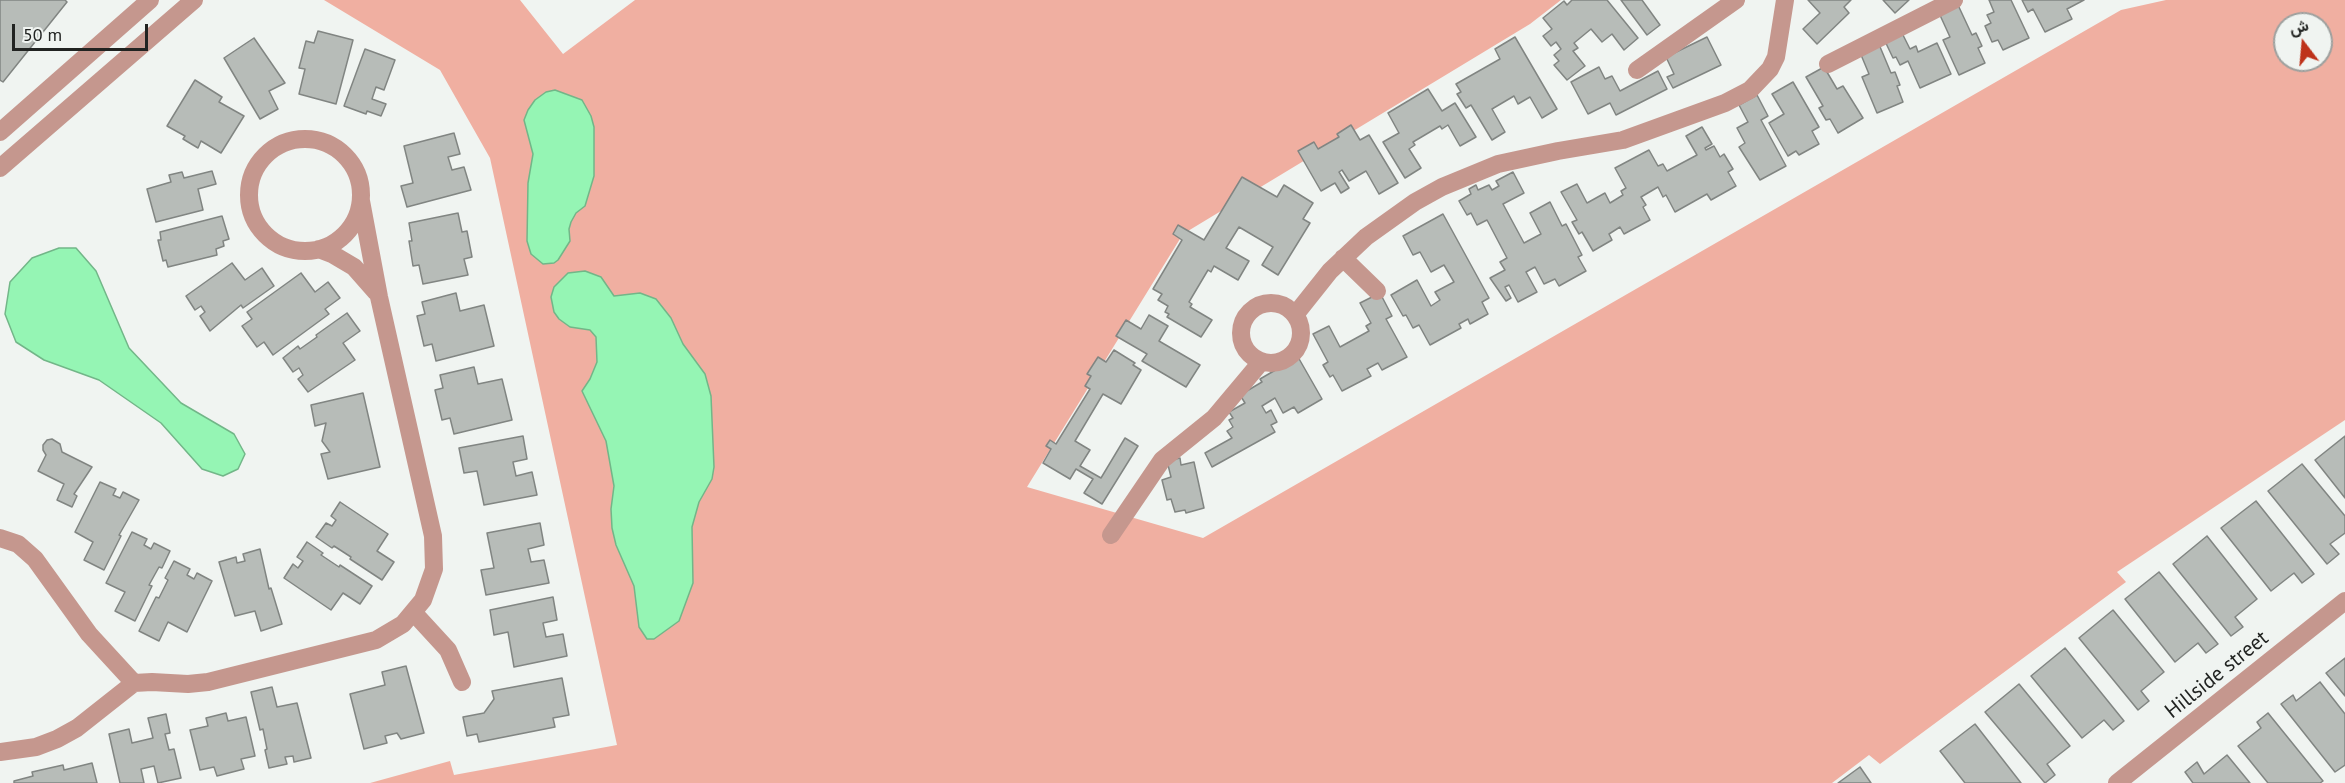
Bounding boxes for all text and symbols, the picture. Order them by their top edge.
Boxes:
scale bar [15,12,152,50]
north arrow [2273,12,2333,72]
text: ش [2287,14,2311,39]
text: 50 m [23,23,62,46]
street label: Hillside street [2160,626,2274,724]

